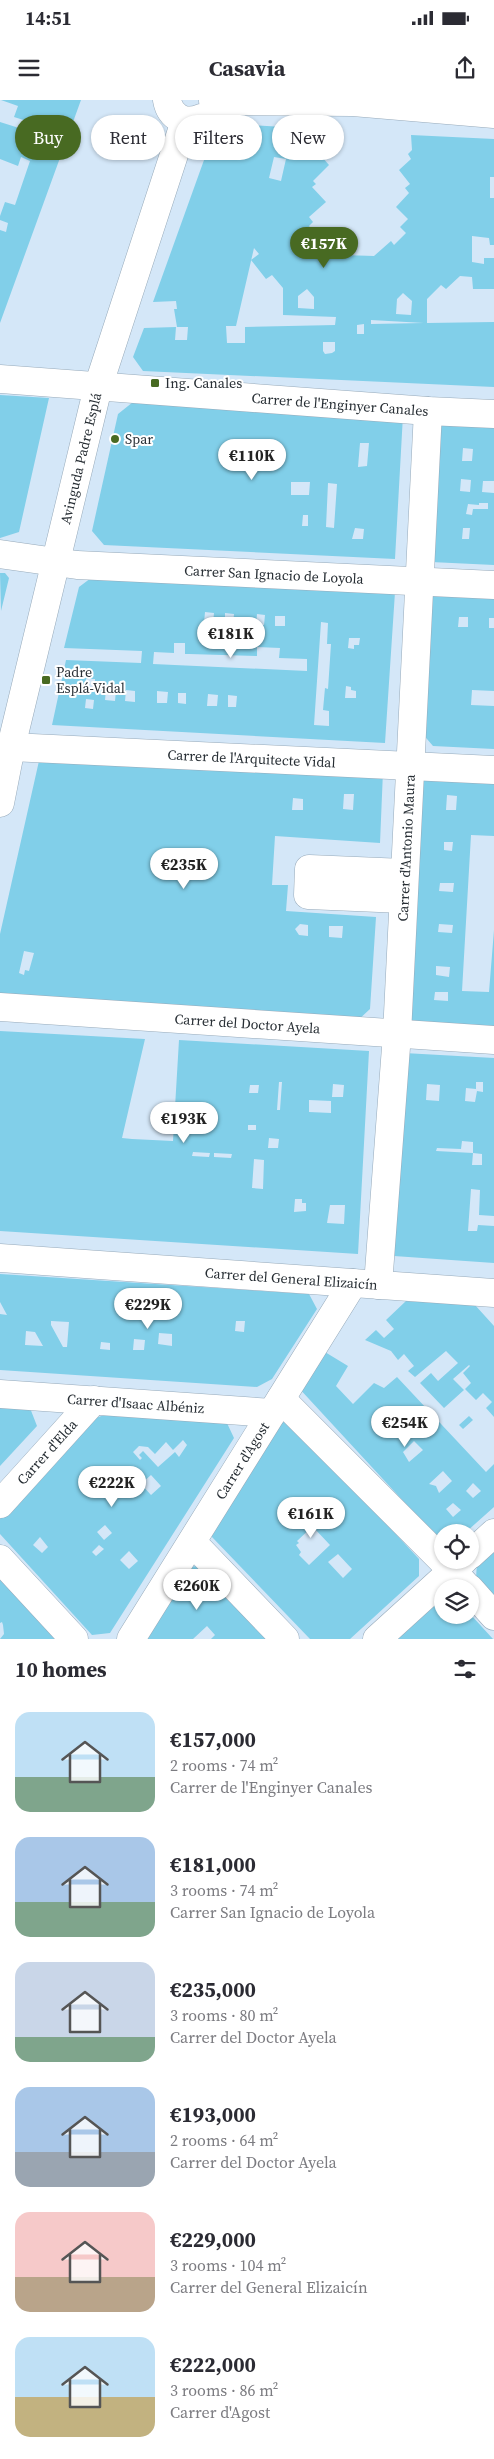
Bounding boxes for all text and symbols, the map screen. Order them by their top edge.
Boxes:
text: 14:51 [25,5,72,31]
text: Casavia [209,53,285,83]
icon: menu [15,54,43,82]
icon: share [451,54,479,82]
chip: Buy [15,115,81,160]
chip: Rent [91,115,165,160]
chip: Filters [175,115,262,160]
chip: New [272,115,344,160]
pin: €157K [289,226,359,269]
text: €157K [301,232,347,254]
place label: Ing. Canales [165,373,242,393]
marker: Ing. Canales [149,377,161,389]
street label: Carrer de l'Enginyer Canales [251,388,429,421]
street label: Avinguda Padre Esplá [55,390,107,526]
place label: Spar [125,429,153,449]
marker: Spar [109,433,121,445]
pin: €110K [217,438,287,481]
text: €110K [229,444,275,466]
street label: Carrer San Ignacio de Loyola [184,560,365,589]
pin: €181K [196,616,266,659]
text: €181K [208,622,254,644]
place label: Padre Esplá-Vidal [56,662,125,698]
marker: Padre Esplá-Vidal [40,674,52,686]
street label: Carrer de l'Arquitecte Vidal [167,744,336,772]
street label: Carrer d'Antonio Maura [393,773,420,922]
pin: €235K [149,848,219,890]
text: €235K [161,853,207,875]
street label: Carrer del Doctor Ayela [174,1009,322,1038]
pin: €193K [149,1102,219,1144]
text: €193K [161,1107,207,1129]
street label: Carrer del General Elizaicín [204,1263,379,1295]
pin: €229K [113,1288,183,1330]
text: €229K [125,1293,171,1315]
street label: Carrer d'Isaac Albéniz [66,1389,205,1418]
pin: €254K [370,1406,440,1448]
text: €254K [382,1411,428,1433]
street label: Carrer d'Elda [12,1414,82,1489]
street label: Carrer d'Agost [210,1418,274,1503]
pin: €222K [77,1466,147,1508]
text: €222K [89,1471,135,1493]
pin: €161K [276,1496,346,1539]
text: €161K [288,1502,334,1524]
map controls [434,1524,479,1624]
button: locate [434,1524,479,1569]
pin: €260K [162,1568,232,1611]
text: €260K [174,1574,220,1596]
button: layers [434,1579,479,1624]
text: 10 homes [15,1655,107,1684]
icon: filters [451,1655,479,1683]
text: €157,000 [170,1725,256,1754]
icon: home [55,1732,115,1792]
text: 2 rooms · 74 m² [170,1754,278,1776]
text: Carrer de l'Enginyer Canales [170,1776,373,1798]
text: €181,000 [170,1850,256,1879]
icon: home [55,1857,115,1917]
text: 3 rooms · 74 m² [170,1879,278,1901]
text: Carrer San Ignacio de Loyola [170,1901,375,1923]
text: €235,000 [170,1975,256,2004]
icon: home [55,1982,115,2042]
text: 3 rooms · 80 m² [170,2004,278,2026]
text: Carrer del Doctor Ayela [170,2026,337,2048]
text: €193,000 [170,2100,256,2129]
icon: home [55,2107,115,2167]
text: 2 rooms · 64 m² [170,2129,278,2151]
text: Carrer del Doctor Ayela [170,2151,337,2173]
text: €229,000 [170,2225,256,2254]
icon: home [55,2232,115,2292]
text: 3 rooms · 104 m² [170,2254,286,2276]
text: Carrer del General Elizaicín [170,2276,368,2298]
text: €222,000 [170,2350,256,2379]
icon: home [55,2357,115,2417]
text: 3 rooms · 86 m² [170,2379,278,2401]
text: Carrer d'Agost [170,2401,270,2423]

